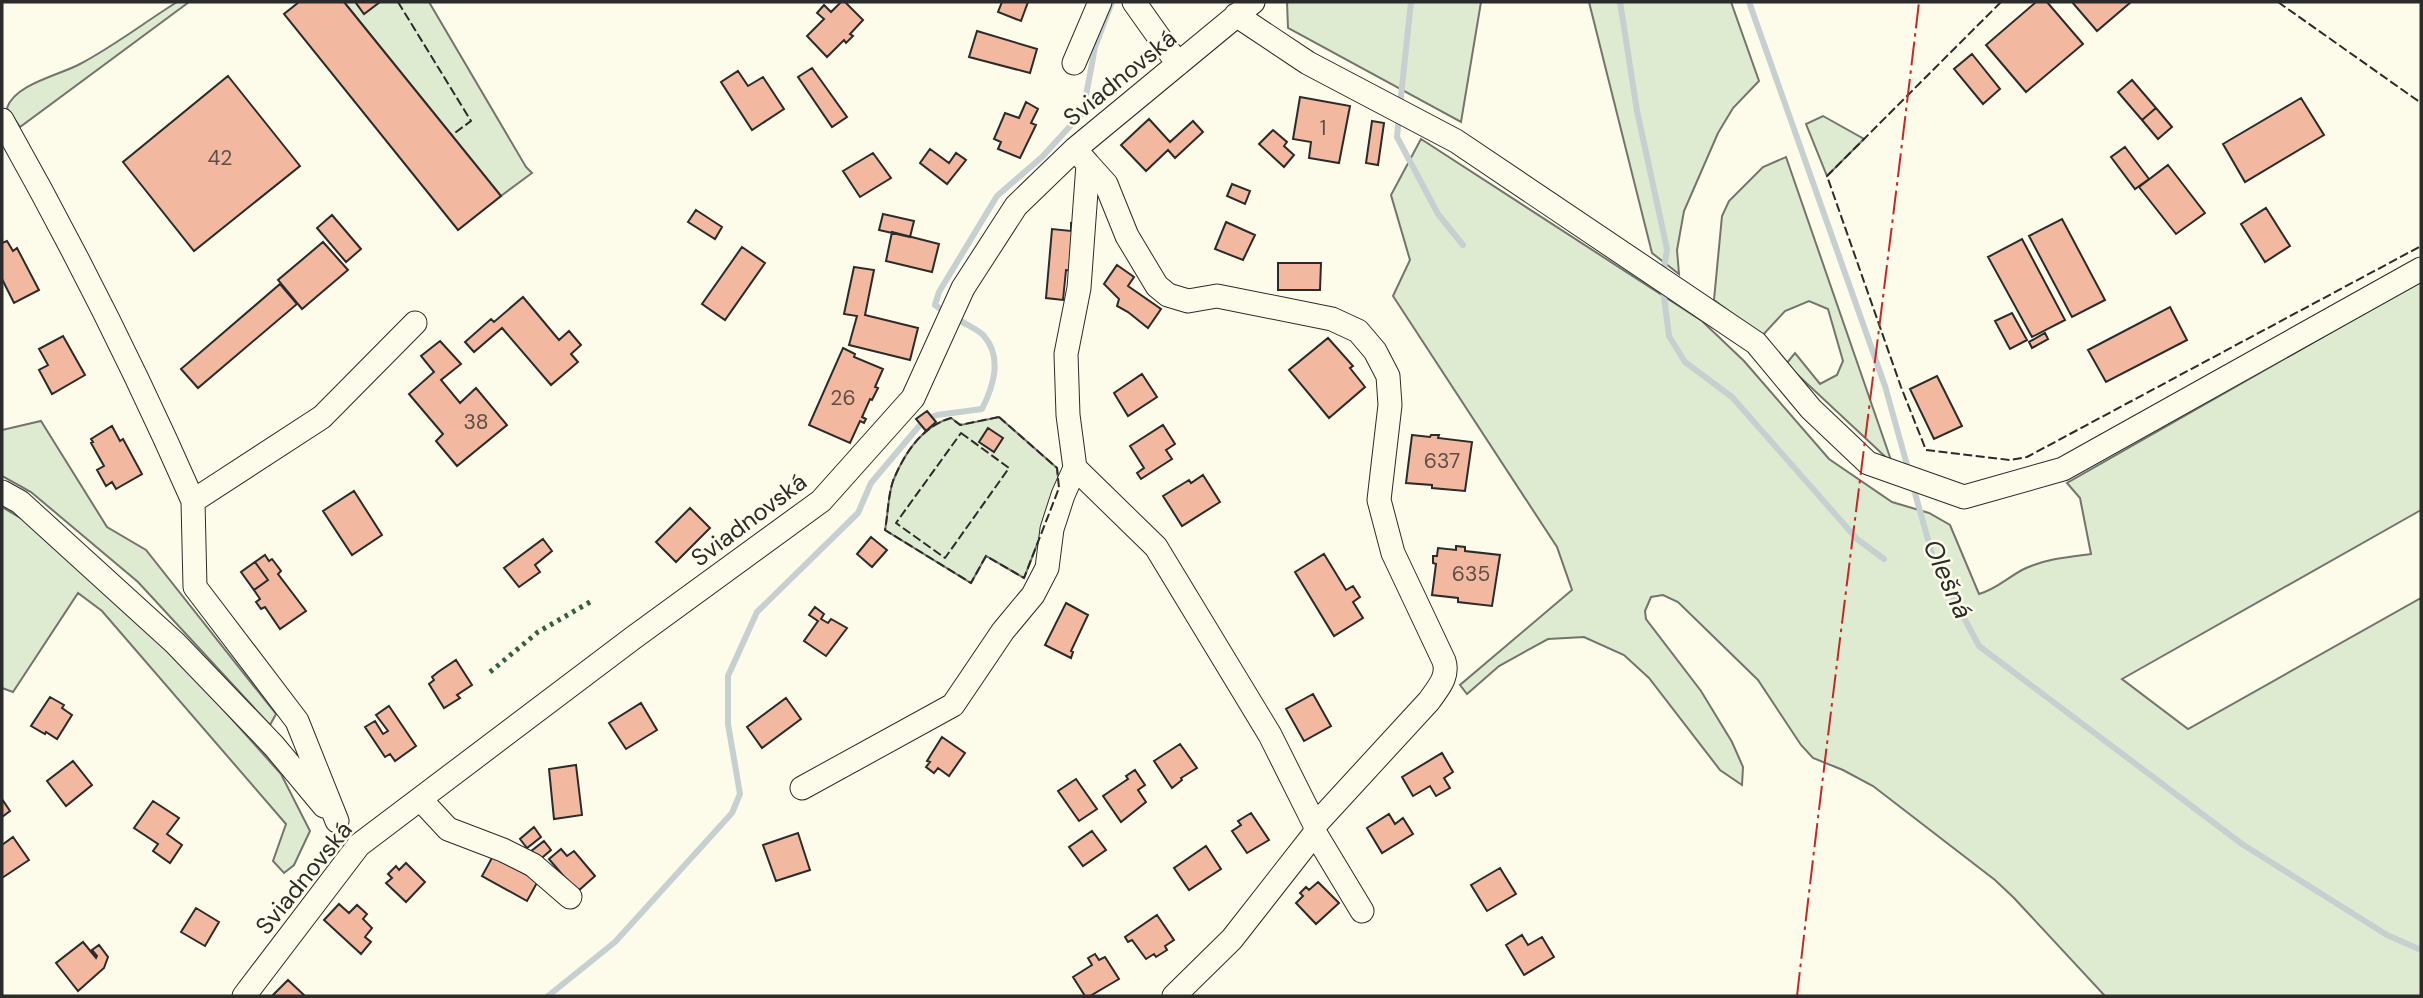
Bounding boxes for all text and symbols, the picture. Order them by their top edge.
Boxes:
street label: Sviadnovská [1057,22,1183,133]
house number: 1 [1320,114,1326,142]
house number: 42 [208,144,232,172]
house number: 26 [830,384,856,412]
house number: 38 [463,408,489,436]
house number: 637 [1424,447,1460,475]
street label: Sviadnovská [685,466,813,573]
water label: Olešná [1916,534,1980,624]
house number: 635 [1452,560,1490,588]
street label: Sviadnovská [248,815,359,941]

